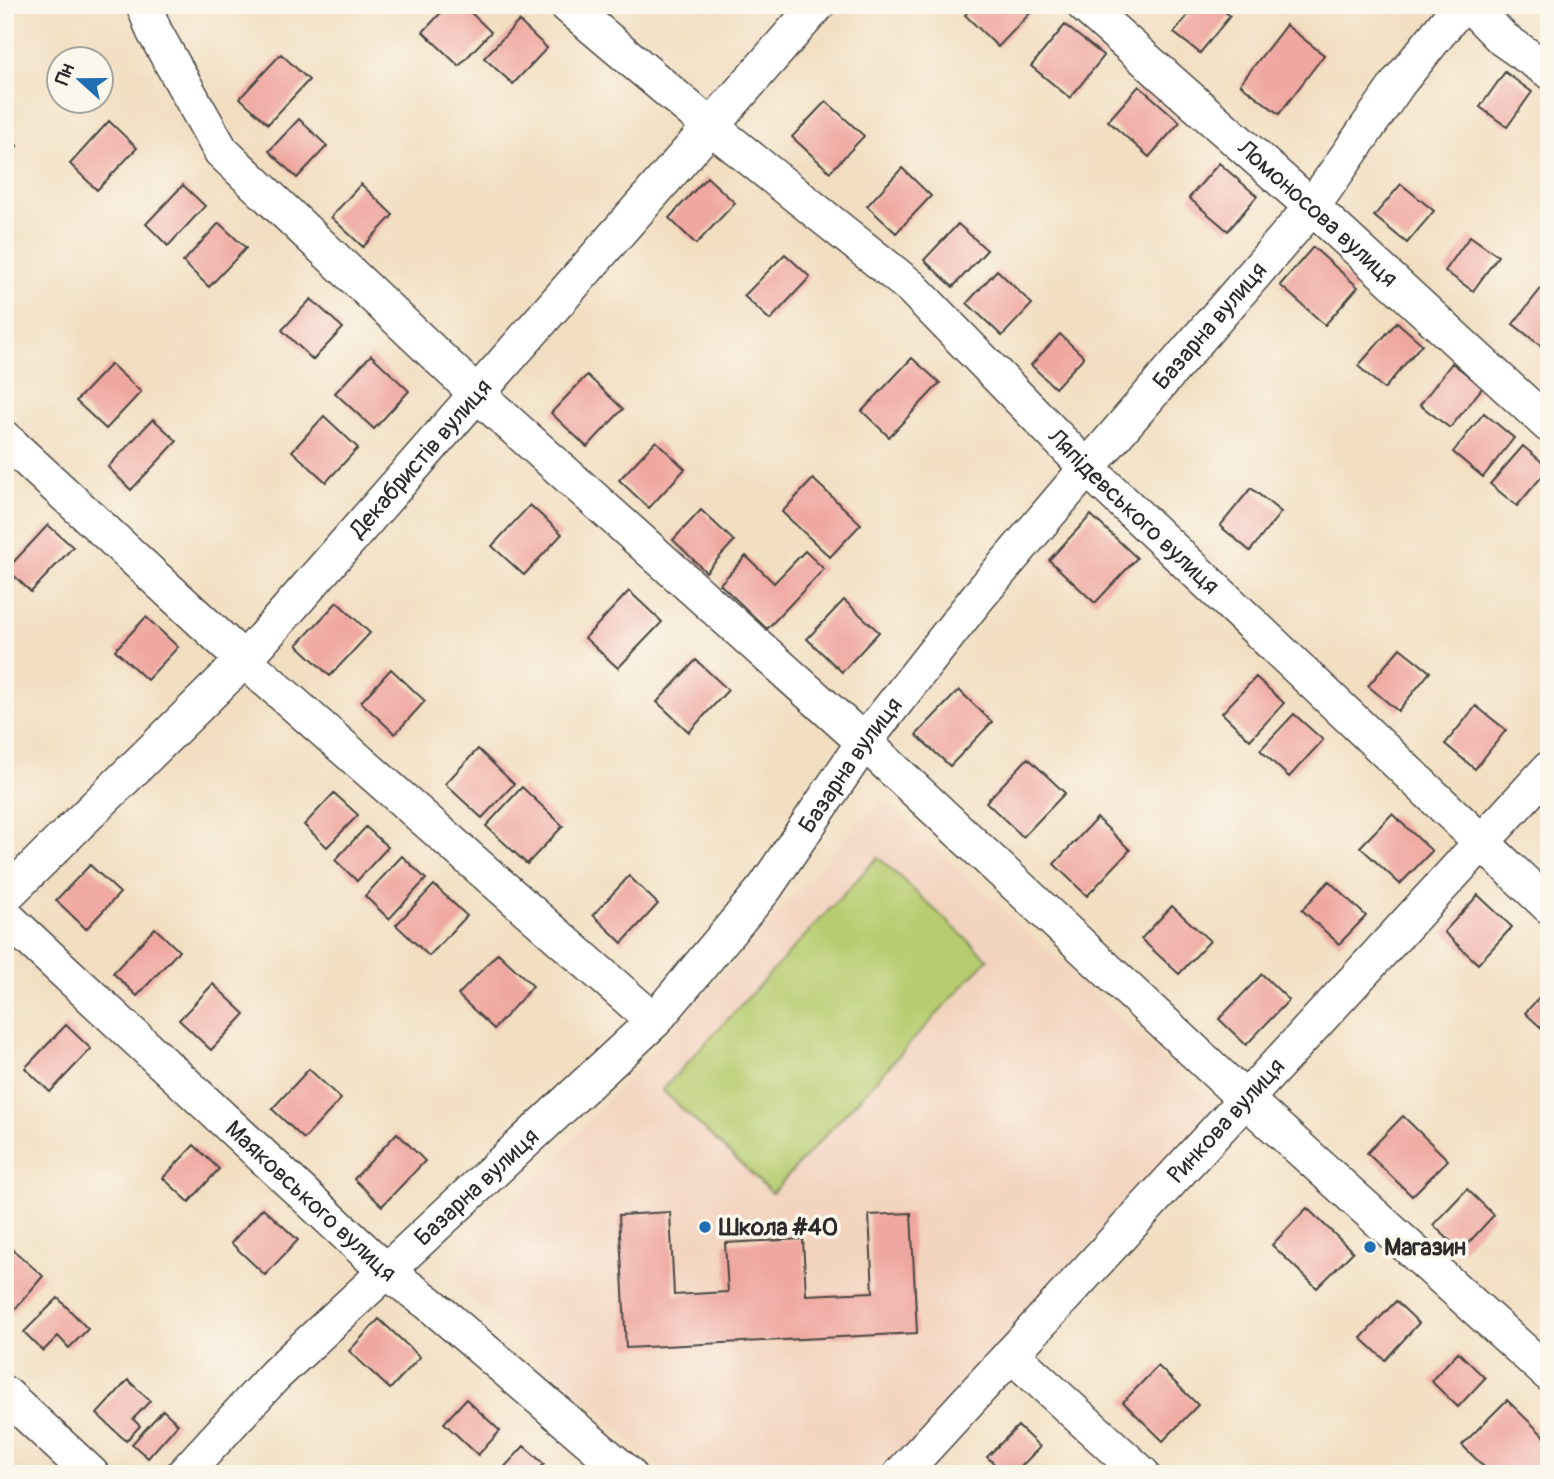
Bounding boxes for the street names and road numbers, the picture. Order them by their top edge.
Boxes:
street label: Ломоносова вулиця [1231,133,1404,293]
street label: Базарна вулиця [1147,256,1273,396]
street label: Декабристів вулиця [343,373,498,544]
street label: Ляпідевського вулиця [1041,422,1225,600]
street label: Базарна вулиця [792,691,908,838]
street label: Ринкова вулиця [1161,1052,1291,1189]
street label: Маяковського вулиця [219,1114,402,1288]
street label: Базарна вулиця [408,1122,545,1252]

